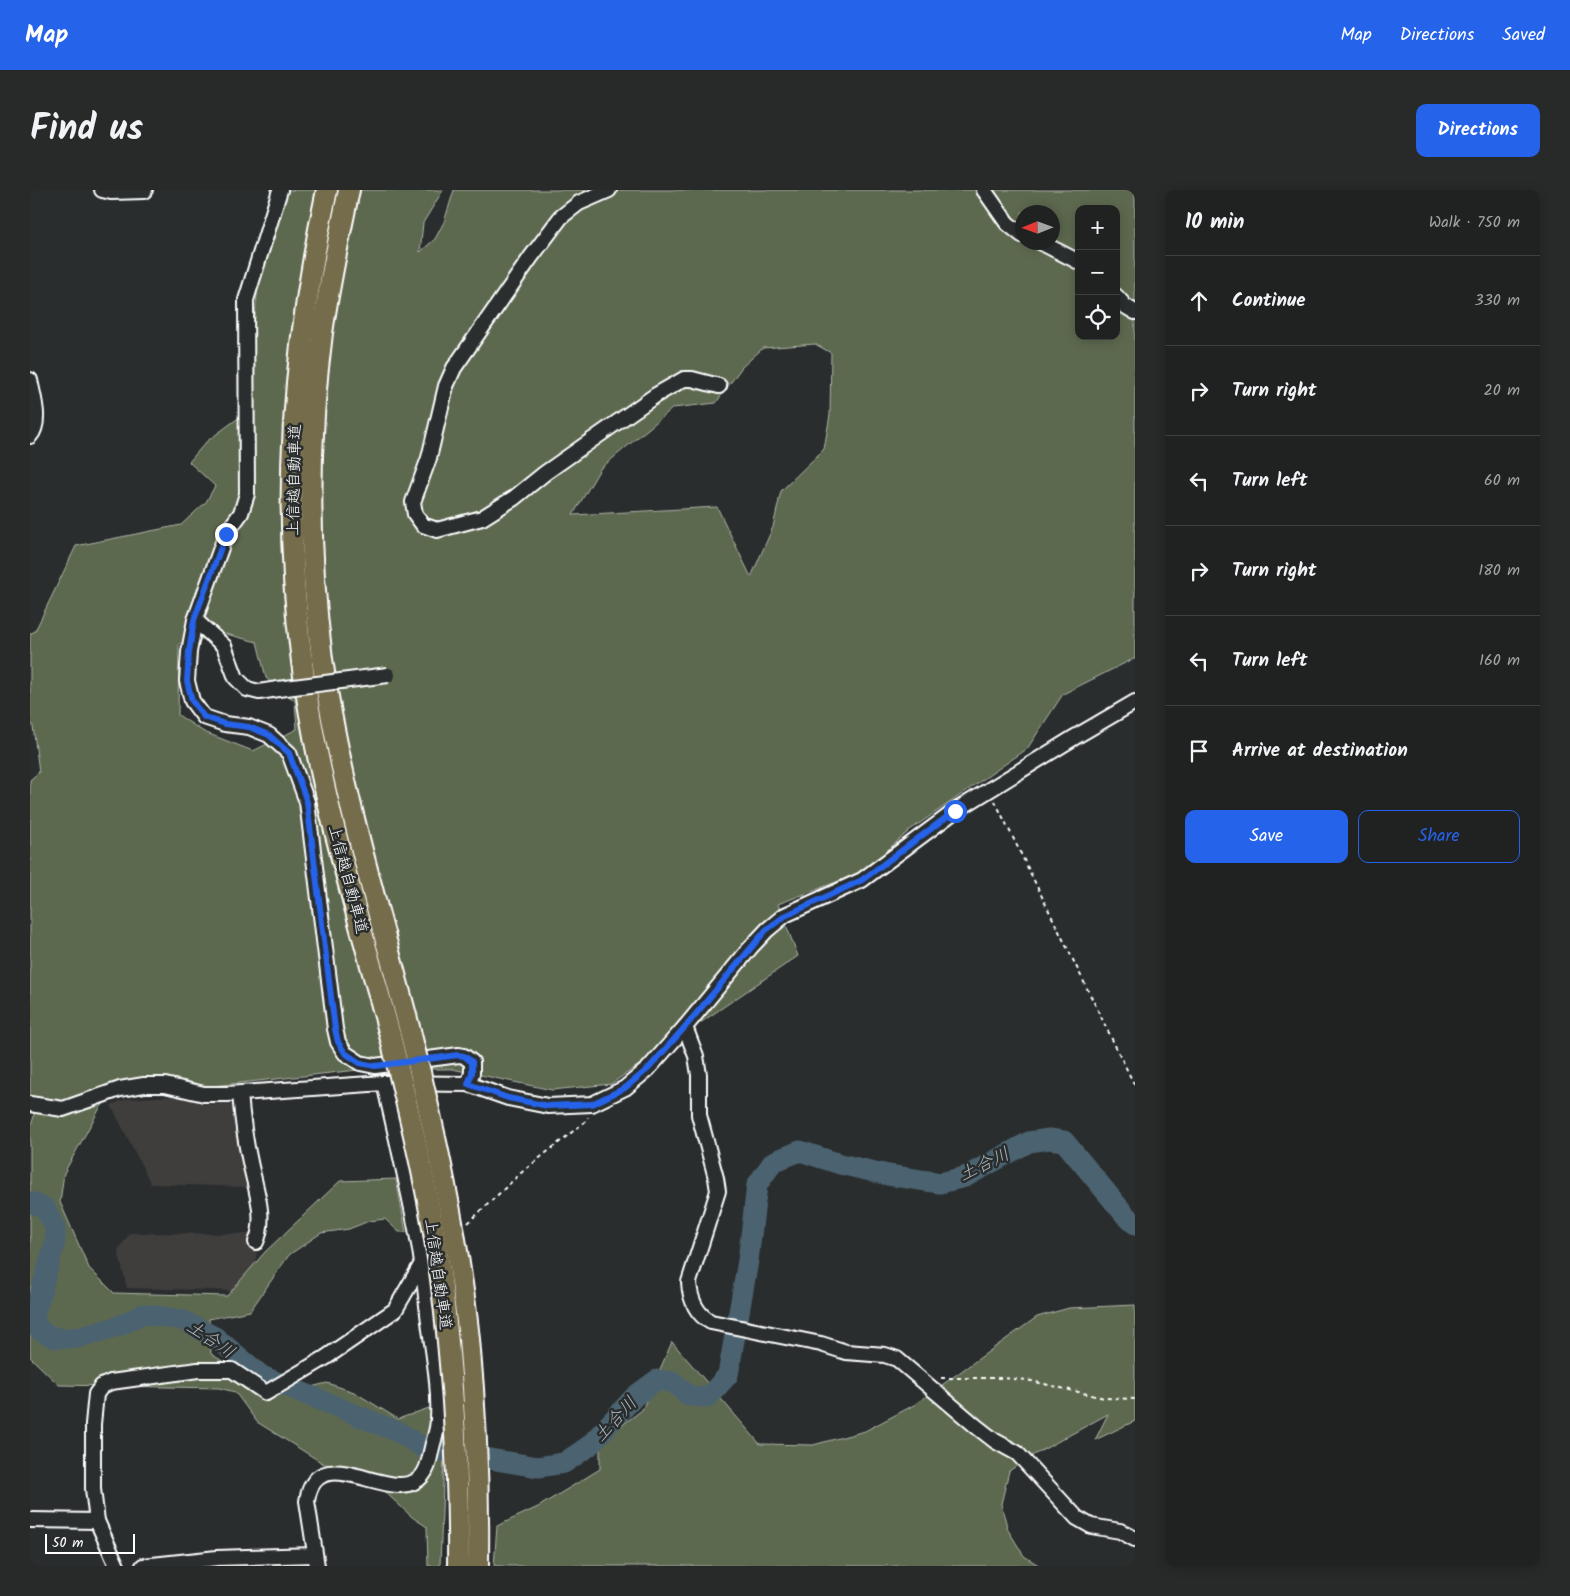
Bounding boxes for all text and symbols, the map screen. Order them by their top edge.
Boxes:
text: Map [25,16,68,55]
text: Map [1340,21,1372,50]
text: Directions [1400,21,1474,50]
text: Saved [1502,21,1545,50]
text: Find us [30,102,143,158]
button: Directions [1416,104,1540,157]
north arrow [1015,205,1060,250]
map controls [1075,205,1120,340]
button: + [1075,205,1120,250]
text: 10 min [1185,206,1245,239]
text: Walk · 750 m [1429,210,1520,235]
button: − [1075,250,1120,295]
text: Continue [1232,286,1305,316]
icon: ahead [1185,287,1213,315]
text: 330 m [1475,288,1520,313]
button: locate [1075,295,1120,340]
text: Turn right [1232,376,1317,406]
icon: right [1185,377,1213,405]
text: 20 m [1484,378,1520,403]
street label: 上信越自動車道 [281,424,308,536]
text: Turn left [1232,466,1307,496]
icon: left [1185,467,1213,495]
text: 60 m [1484,468,1520,493]
route end [215,523,238,546]
text: Turn right [1232,556,1317,586]
icon: right [1185,557,1213,585]
text: 180 m [1478,558,1520,583]
text: Turn left [1232,646,1307,676]
icon: left [1185,647,1213,675]
text: 160 m [1479,648,1520,673]
text: Arrive at destination [1232,736,1408,766]
icon: arrive [1185,737,1213,765]
route start [944,800,967,823]
button: Save [1185,810,1348,863]
button: Share [1358,810,1520,863]
street label: 上信越自動車道 [321,822,374,937]
water label: 土合川 [954,1140,1015,1190]
street label: 上信越自動車道 [417,1217,458,1331]
water label: 土合川 [180,1313,241,1367]
water label: 土合川 [587,1390,645,1450]
scale bar [45,1531,135,1554]
text: 50 m [52,1532,83,1554]

